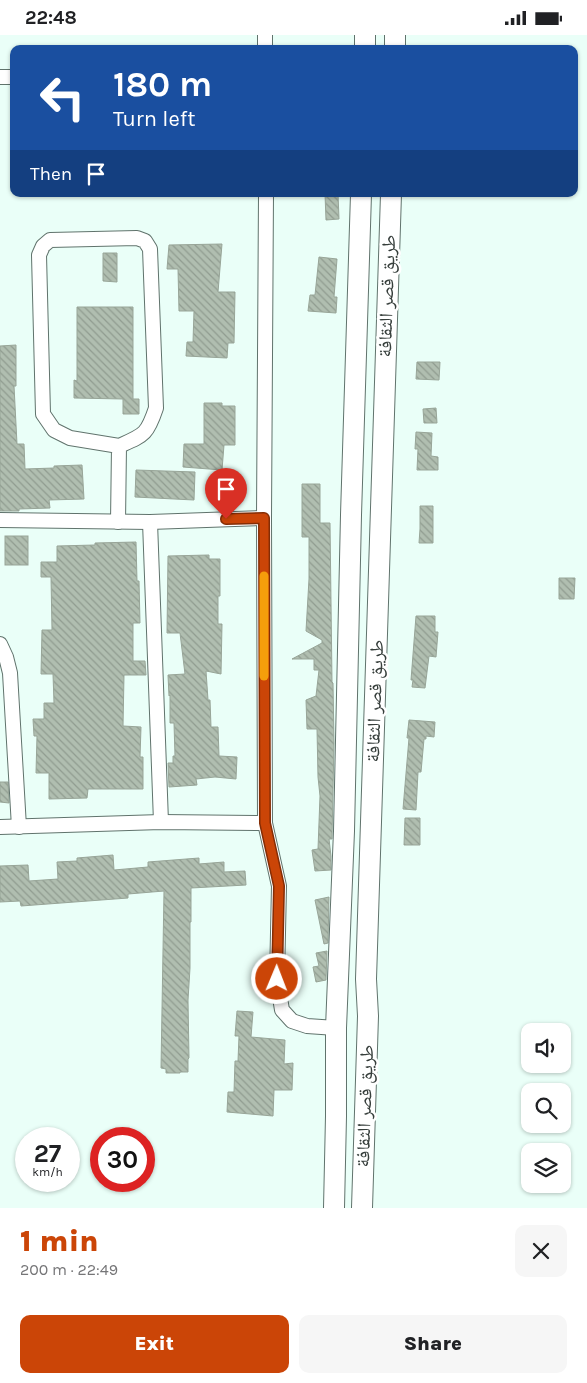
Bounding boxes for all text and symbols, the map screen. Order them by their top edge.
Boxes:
text: 22:48 [25,7,77,29]
text: 180 m [113,64,212,105]
icon: left [30,65,95,130]
text: Turn left [113,106,196,132]
icon: arrive [82,160,110,188]
text: Then [30,163,72,185]
street label: طريق قصر الثقافة [374,234,400,358]
pin [205,468,247,519]
icon: arrive [212,475,240,503]
street label: طريق قصر الثقافة [362,639,388,763]
position arrow [250,952,302,1004]
map controls [521,1023,571,1193]
button: sound [521,1023,571,1073]
street label: طريق قصر الثقافة [352,1044,378,1168]
button: search [521,1083,571,1133]
speed limit sign: 30 [90,1127,155,1192]
text: 27 [34,1139,61,1168]
button: layers [521,1143,571,1193]
text: km/h [32,1165,63,1179]
text: 1 min [20,1223,99,1259]
button: close [515,1225,567,1277]
text: 200 m · 22:49 [20,1260,118,1279]
button: Exit [20,1315,289,1373]
button: Share [299,1315,567,1373]

